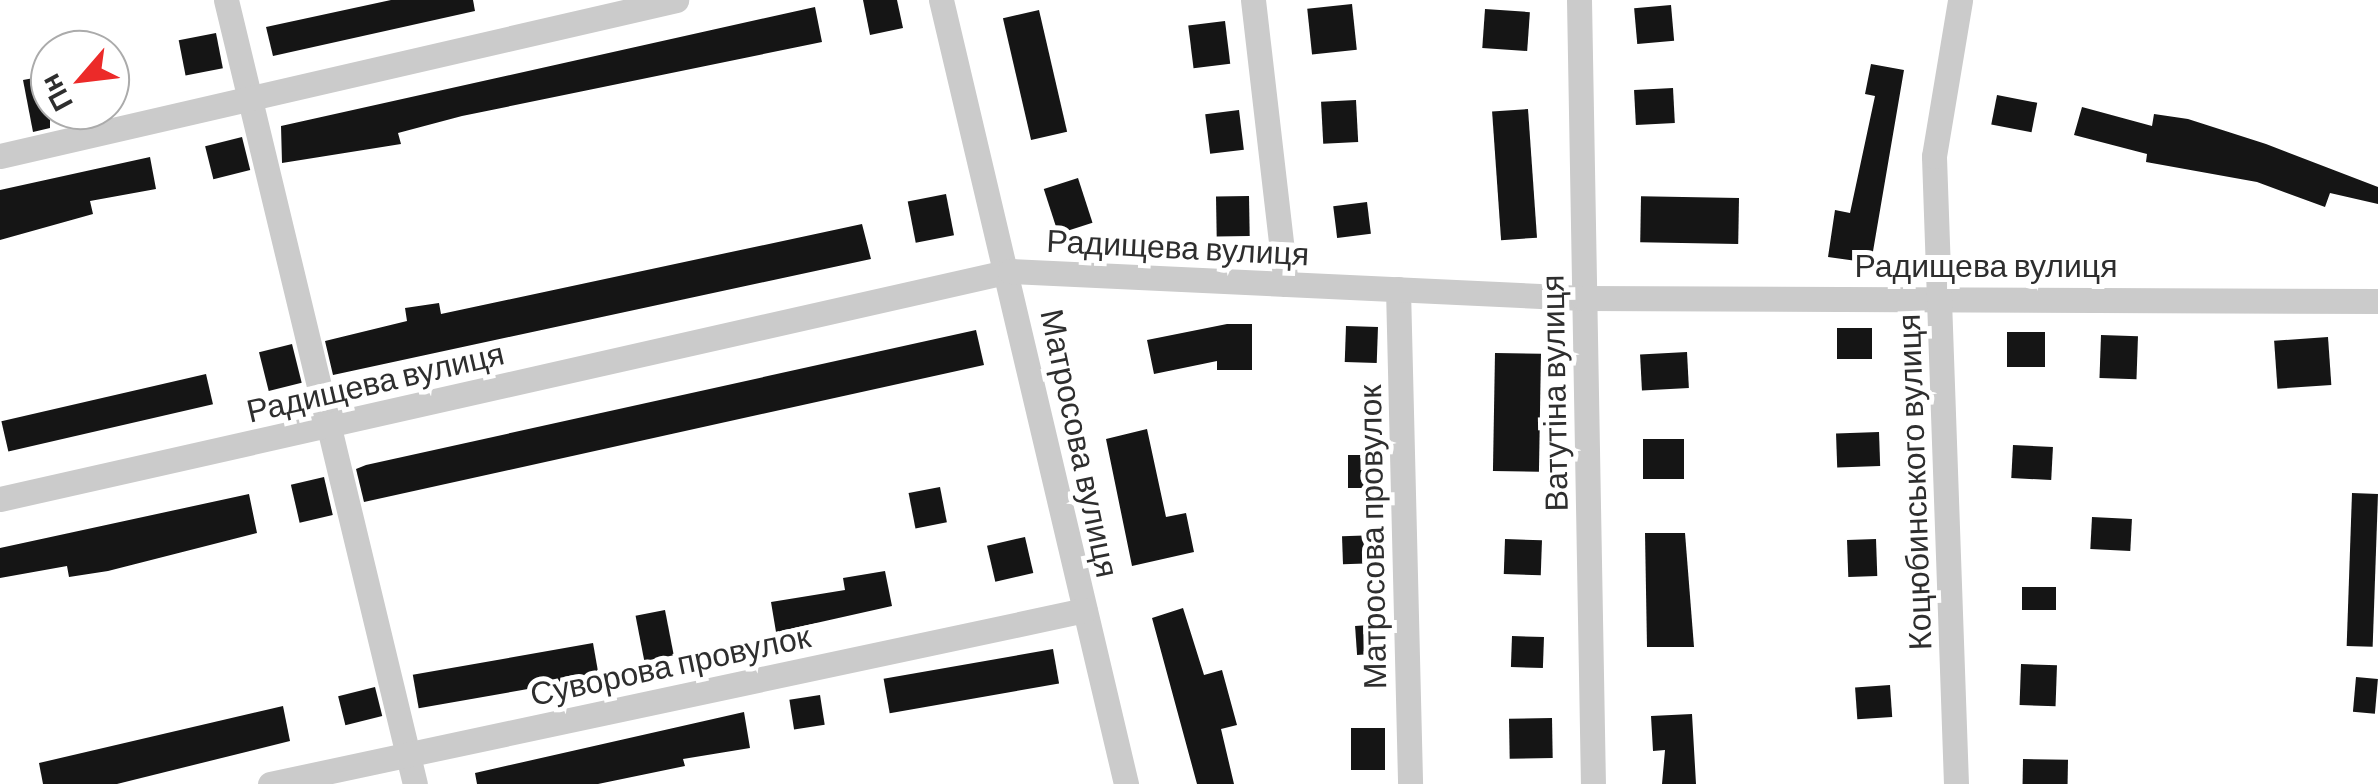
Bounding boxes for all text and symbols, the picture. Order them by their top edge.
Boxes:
north arrow [30,30,130,130]
text: Пн [32,69,79,117]
street label: Радищева вулиця [1046,220,1310,272]
street label: Радищева вулиця [1854,245,2118,283]
street label: Ватутіна вулиця [1532,274,1574,512]
street label: Матросова вулиця [1034,305,1128,581]
street label: Коцюбинського вулиця [1888,313,1938,651]
street label: Радищева вулиця [243,333,507,429]
street label: Матросова провулок [1349,384,1393,690]
street label: Суворова провулок [526,616,814,712]

